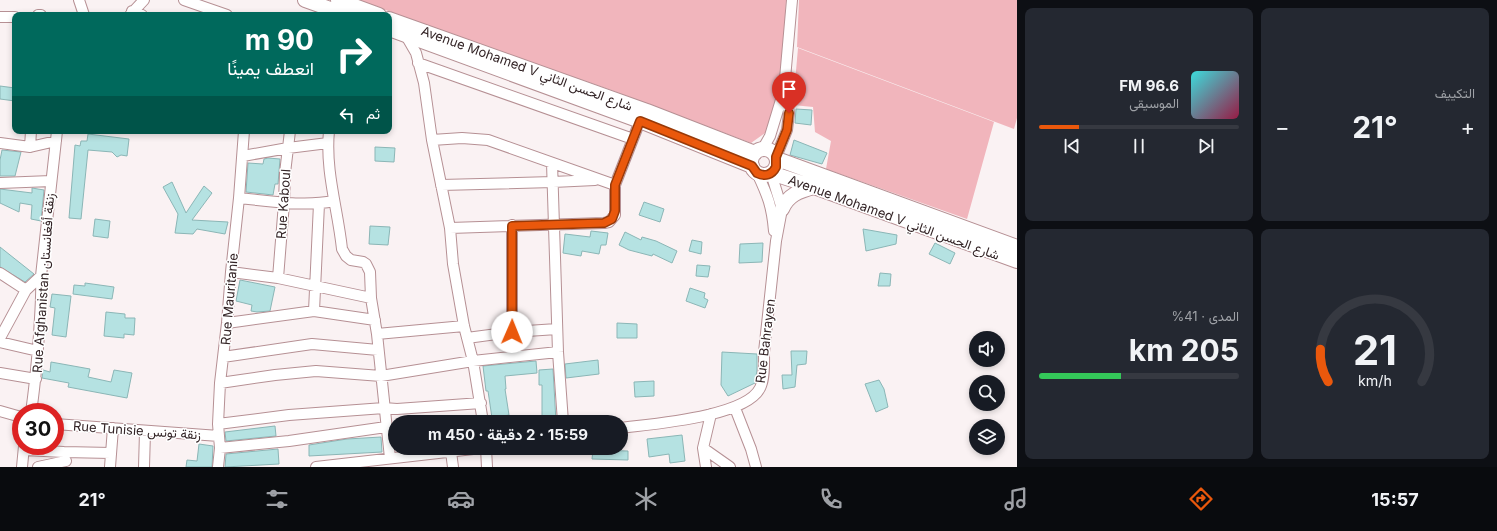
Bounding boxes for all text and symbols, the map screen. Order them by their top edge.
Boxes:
street label: Avenue Mohamed V شارع الحسن الثاني [418,22,635,117]
text: 90 m [245,23,314,57]
icon: right [328,28,380,80]
text: انعطف يمينًا [227,58,314,79]
pin [772,72,806,113]
text: 96.6 FM [1119,76,1179,95]
icon: arrive [778,78,800,100]
text: التكييف [1435,85,1475,101]
text: الموسيقى [1129,95,1179,111]
icon: left [336,104,358,126]
text: ثم [366,104,380,123]
text: 21° [1352,109,1398,145]
text: − [1275,114,1290,140]
text: + [1460,114,1475,140]
icon: previous [1061,135,1083,157]
icon: pause [1128,135,1150,157]
icon: next [1195,135,1217,157]
street label: Rue Kaboul [273,169,293,239]
street label: Avenue Mohamed V شارع الحسن الثاني [785,171,1002,266]
street label: Rue Afghanistan زنقة أفغانستان [29,193,58,373]
street label: Rue Mauritanie [217,252,241,346]
street label: Rue Bahrayen [752,298,778,384]
text: المدى · 41% [1171,308,1239,324]
position arrow [491,311,533,353]
text: 21 [1353,325,1397,375]
map controls [969,331,1005,455]
button: sound [969,331,1005,367]
text: 205 km [1129,332,1239,368]
text: km/h [1358,371,1392,388]
button: search [969,375,1005,411]
speed limit sign: 30 [12,403,64,455]
street label: Rue Tunisie زنقة تونس [72,418,201,443]
button: layers [969,419,1005,455]
text: 15:59 · 2 دقيقة · 450 m [428,425,588,444]
icon: filters [263,485,291,513]
icon: car [447,485,475,513]
icon: climate [632,485,660,513]
icon: phone [817,485,845,513]
icon: music [1002,485,1030,513]
icon: directions [1187,485,1215,513]
text: 21° [78,489,106,510]
text: 15:57 [1371,489,1419,510]

